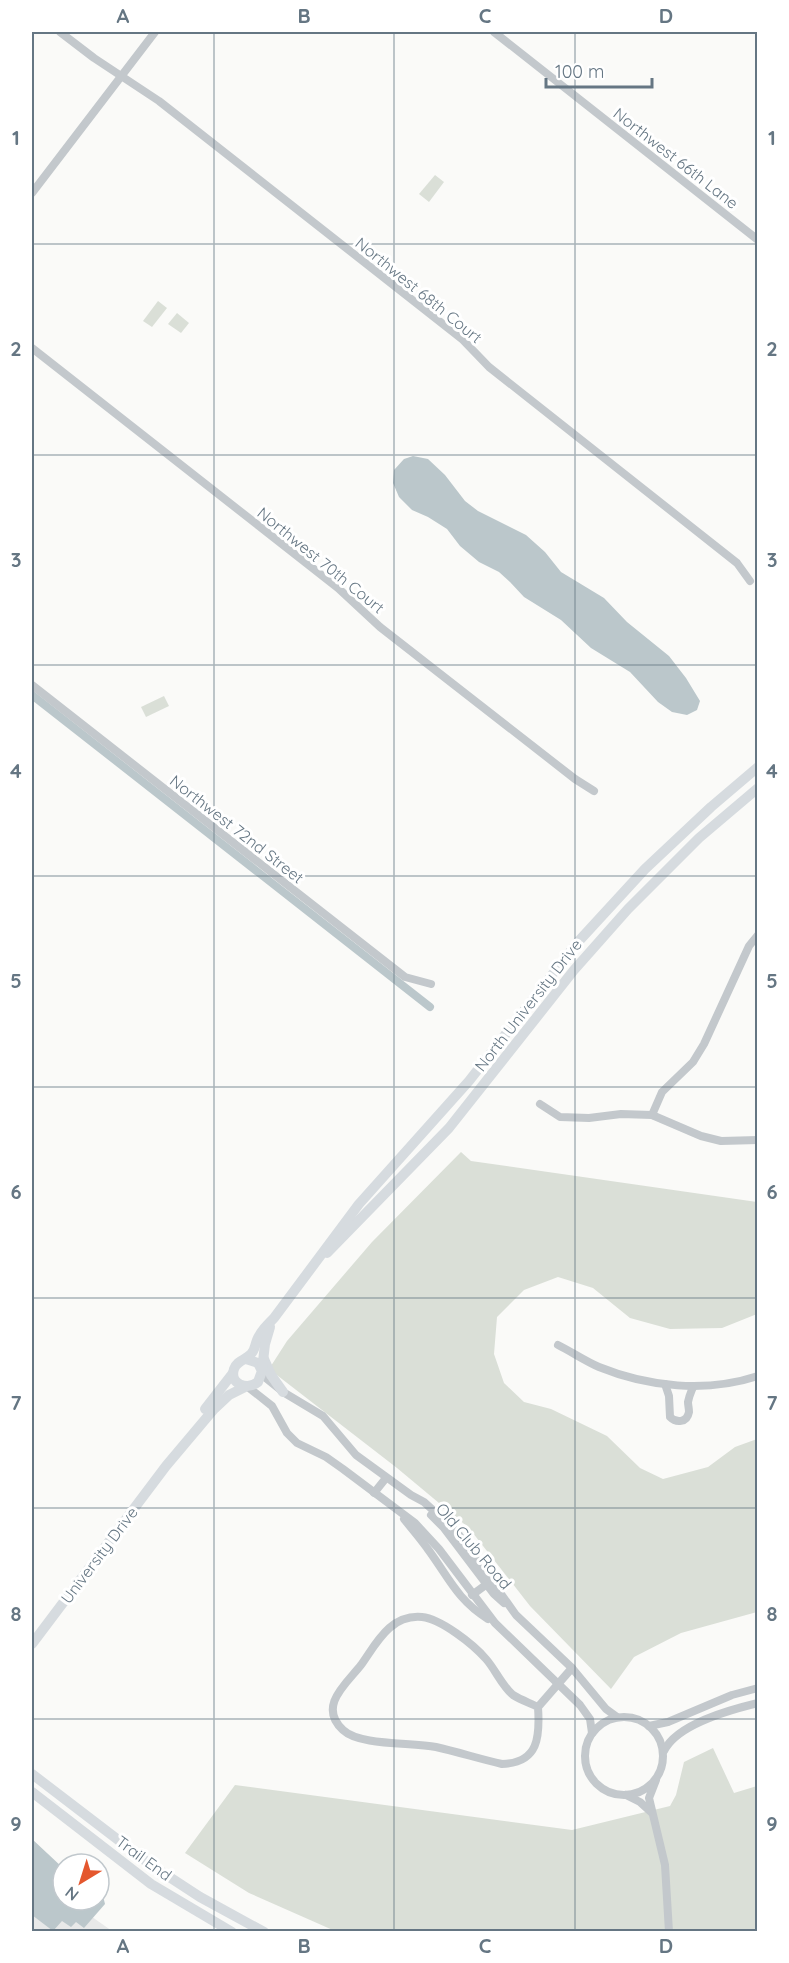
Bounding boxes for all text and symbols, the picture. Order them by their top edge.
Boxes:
text: A [117,3,130,28]
text: B [297,3,311,28]
text: C [479,3,492,28]
text: D [659,3,673,28]
scale bar [546,51,652,89]
text: 100 m [555,60,604,83]
street label: Northwest 66th Lane [610,103,742,213]
text: 1 [12,125,20,150]
text: 1 [768,125,776,150]
street label: Northwest 68th Court [352,233,486,347]
text: 2 [10,336,22,361]
text: 2 [766,336,778,361]
street label: Northwest 70th Court [253,503,389,617]
text: 3 [11,547,21,572]
text: 3 [767,547,777,572]
text: 4 [10,758,22,783]
text: 4 [766,758,778,783]
street label: Northwest 72nd Street [166,770,308,888]
street label: North University Drive [470,935,586,1075]
text: 5 [10,968,22,993]
text: 5 [766,968,778,993]
text: 6 [10,1179,22,1204]
text: 6 [766,1179,778,1204]
text: 7 [11,1390,22,1415]
text: 7 [767,1390,778,1415]
street label: Old Club Road [432,1499,516,1593]
street label: University Drive [56,1503,142,1607]
text: 8 [11,1601,22,1626]
text: 8 [767,1601,778,1626]
text: 9 [10,1811,22,1836]
text: 9 [766,1811,778,1836]
street label: Trail End [112,1831,176,1885]
north arrow [51,1852,111,1912]
text: N [61,1882,83,1905]
text: A [117,1933,130,1958]
text: B [297,1933,311,1958]
text: C [479,1933,492,1958]
text: D [659,1933,673,1958]

